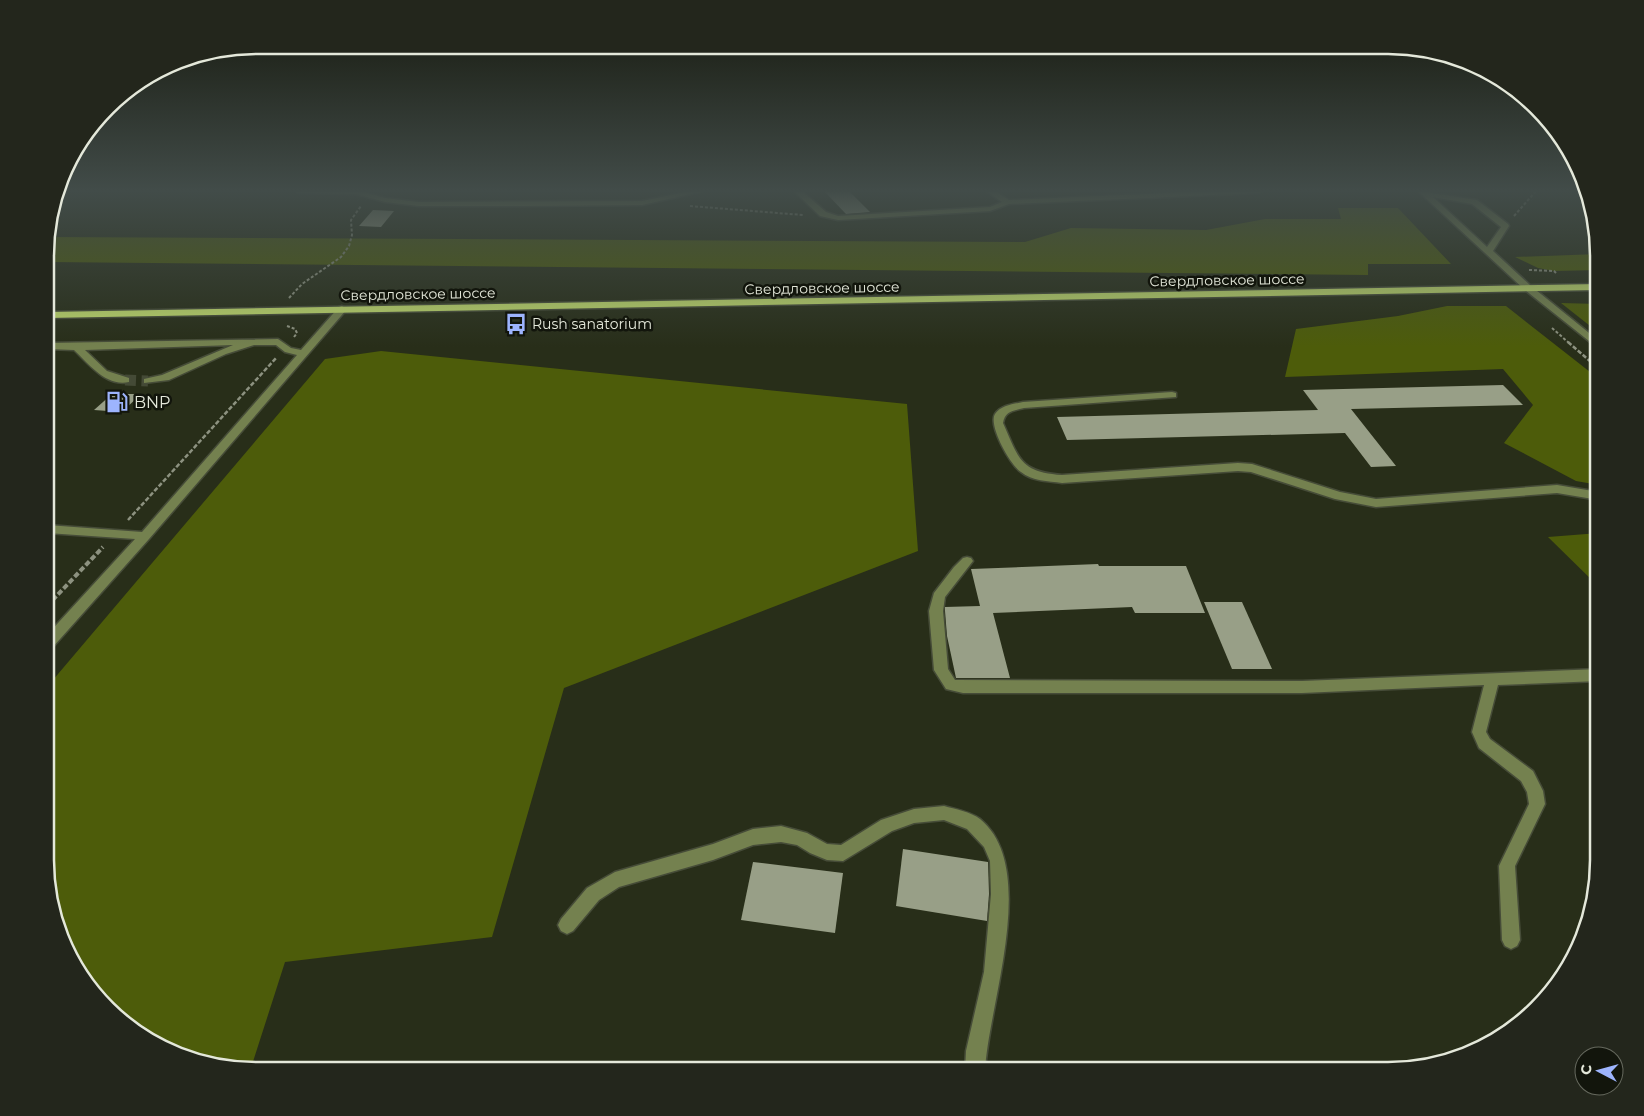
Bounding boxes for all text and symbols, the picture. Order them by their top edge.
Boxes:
street label: Свердловское шоссе [1149,270,1305,290]
street label: Свердловское шоссе [744,278,900,298]
street label: Свердловское шоссе [340,284,496,304]
bus stop icon: Rush sanatorium [503,311,529,337]
place label: Rush sanatorium [532,315,652,333]
fuel station icon: BNP [104,389,130,415]
place label: BNP [134,393,171,412]
north arrow [1574,1046,1624,1096]
text: С [1577,1064,1596,1076]

